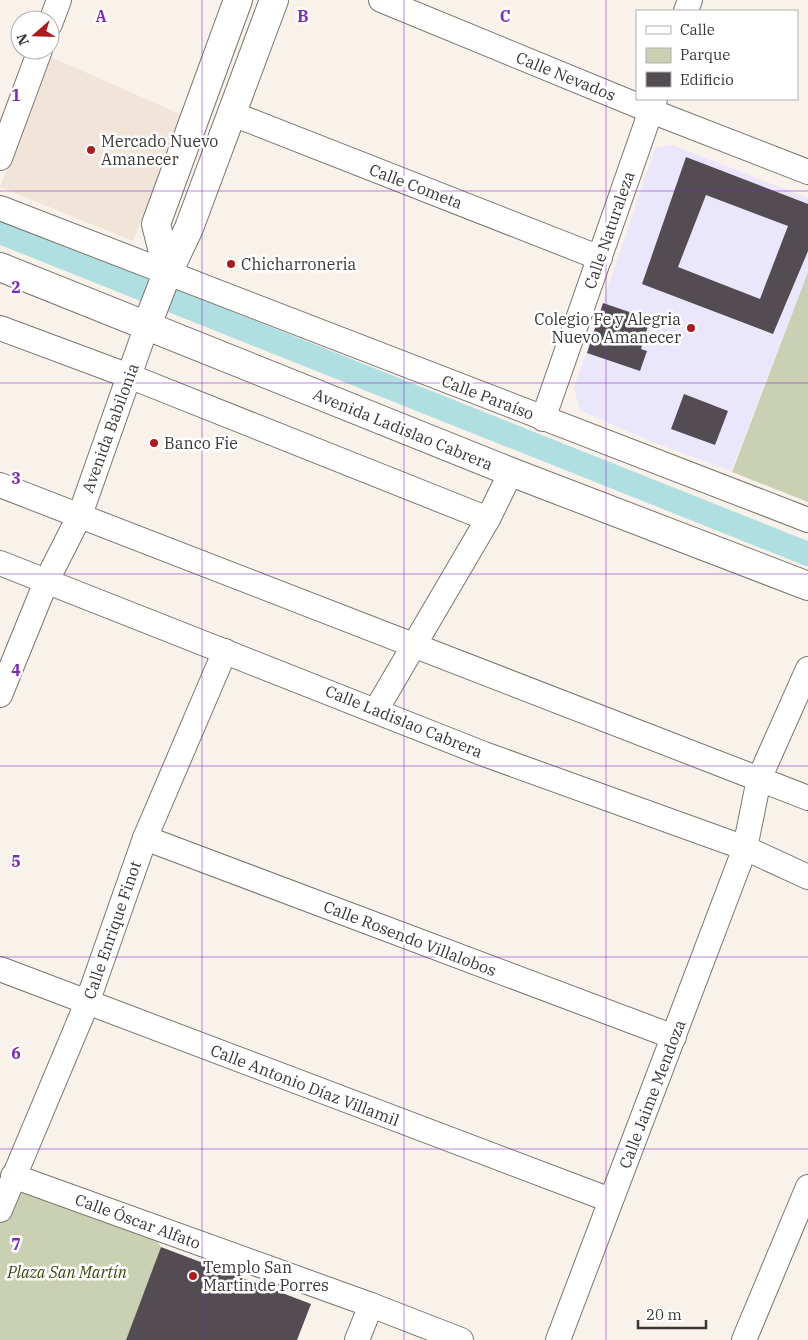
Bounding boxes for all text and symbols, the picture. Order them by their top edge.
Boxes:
text: A [95,6,107,26]
text: B [297,6,309,26]
text: C [500,6,510,26]
north arrow [10,10,60,60]
legend [636,10,798,100]
text: Calle [680,20,715,39]
text: N [12,31,33,48]
text: Parque [680,45,730,64]
street label: Calle Nevados [513,47,619,105]
text: Edificio [680,70,734,89]
text: 1 [11,85,21,105]
place label: Mercado Nuevo Amanecer [101,131,218,169]
marker: Mercado Nuevo Amanecer [85,144,97,156]
street label: Calle Cometa [367,159,466,213]
street label: Calle Naturaleza [579,168,639,292]
place label: Chicharroneria [241,254,357,274]
marker: Chicharroneria [225,258,237,270]
text: 2 [11,277,21,297]
place label: Colegio Fe y Alegria Nuevo Amanecer [534,309,681,347]
marker: Colegio Fe y Alegria Nuevo Amanecer [685,322,697,334]
street label: Avenida Babilonia [77,360,143,496]
street label: Calle Paraíso [439,370,537,424]
street label: Avenida Ladislao Cabrera [310,384,496,474]
place label: Banco Fie [164,433,238,453]
marker: Banco Fie [148,437,160,449]
text: 3 [11,468,21,488]
text: 4 [11,660,21,680]
street label: Calle Ladislao Cabrera [322,680,486,762]
text: 5 [11,851,21,871]
street label: Calle Enrique Finot [79,858,145,1002]
street label: Calle Rosendo Villalobos [321,896,499,980]
street label: Calle Jaime Mendoza [614,1017,690,1171]
street label: Calle Antonio Díaz Villamil [208,1040,402,1130]
text: 6 [11,1043,21,1063]
street label: Calle Óscar Alfato [72,1188,204,1253]
text: 7 [11,1234,21,1254]
place label: Templo San Martin de Porres [203,1257,329,1295]
park label: Plaza San Martín [6,1262,127,1282]
marker: Templo San Martin de Porres [187,1270,199,1282]
scale bar [638,1298,706,1330]
text: 20 m [646,1305,682,1324]

